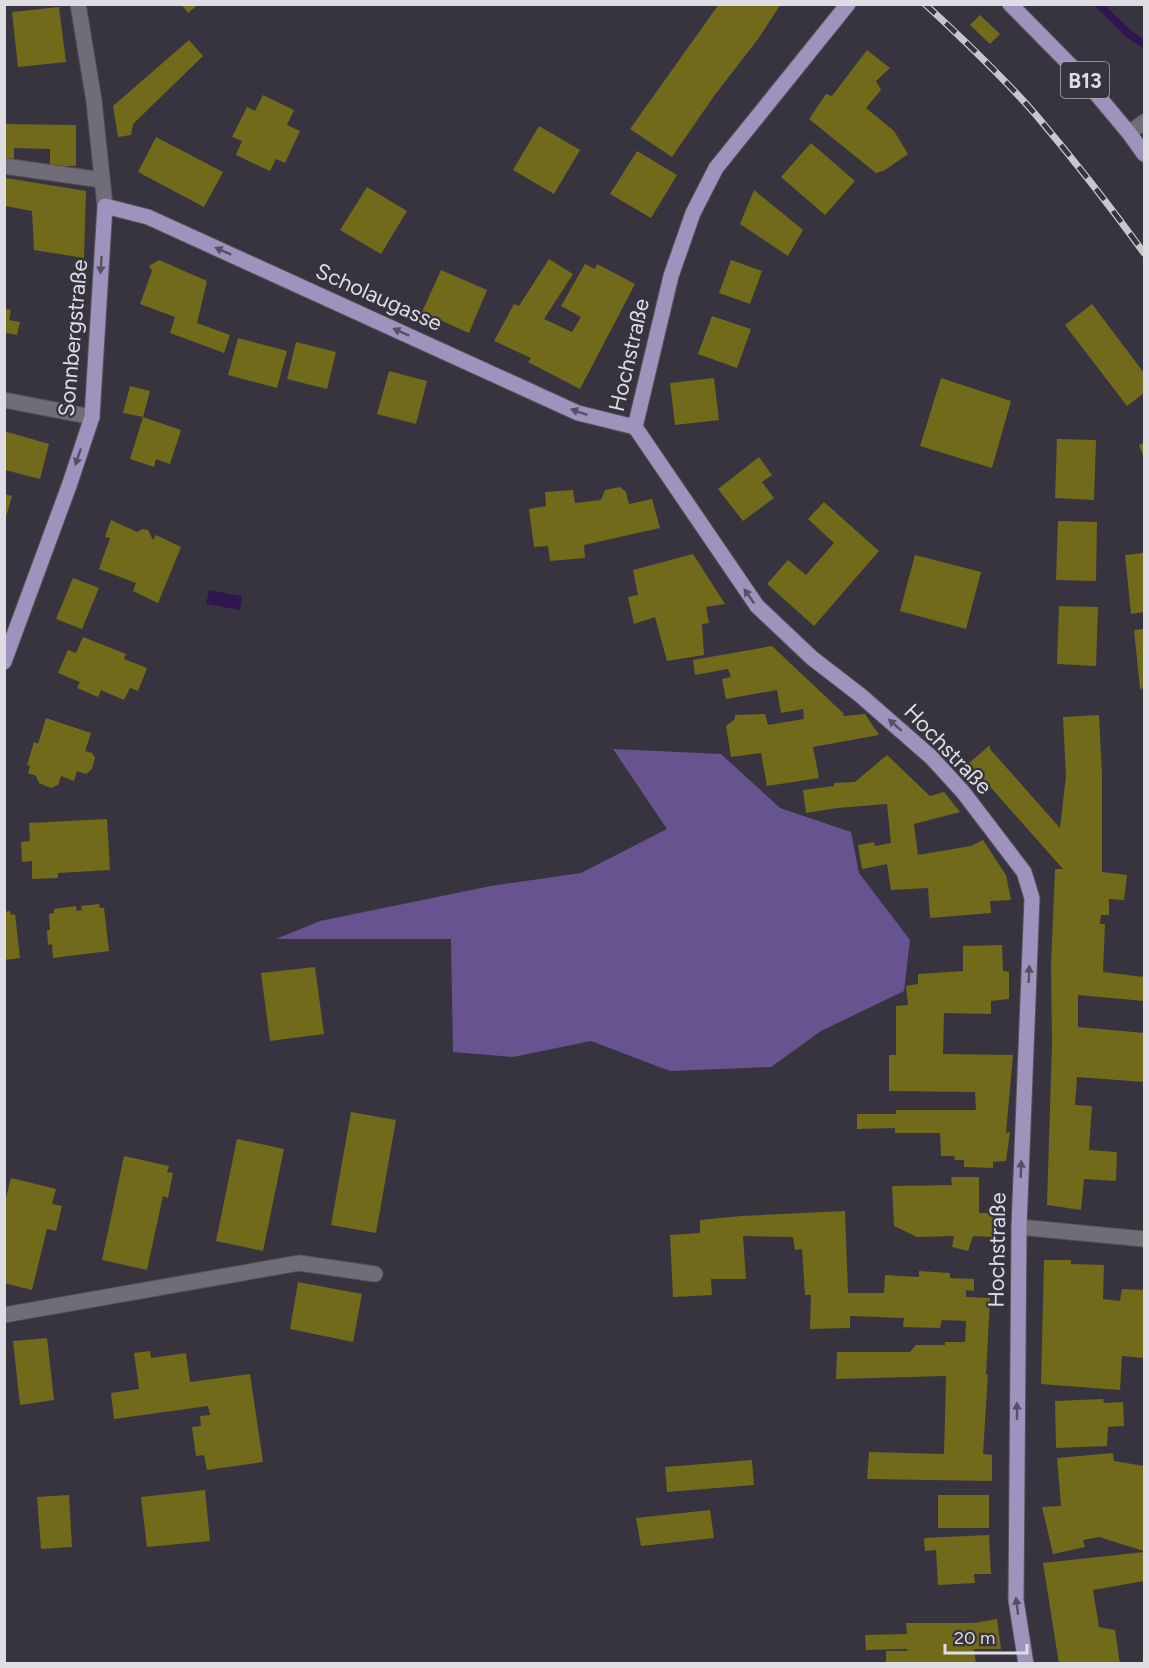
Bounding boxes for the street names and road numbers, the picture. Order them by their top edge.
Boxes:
road number: B13 [1061,62,1109,98]
street label: Scholaugasse [312,257,446,337]
street label: Sonnbergstraße [53,258,93,418]
street label: Hochstraße [603,296,655,414]
street label: Hochstraße [898,698,998,800]
street label: Hochstraße [982,1192,1012,1308]

